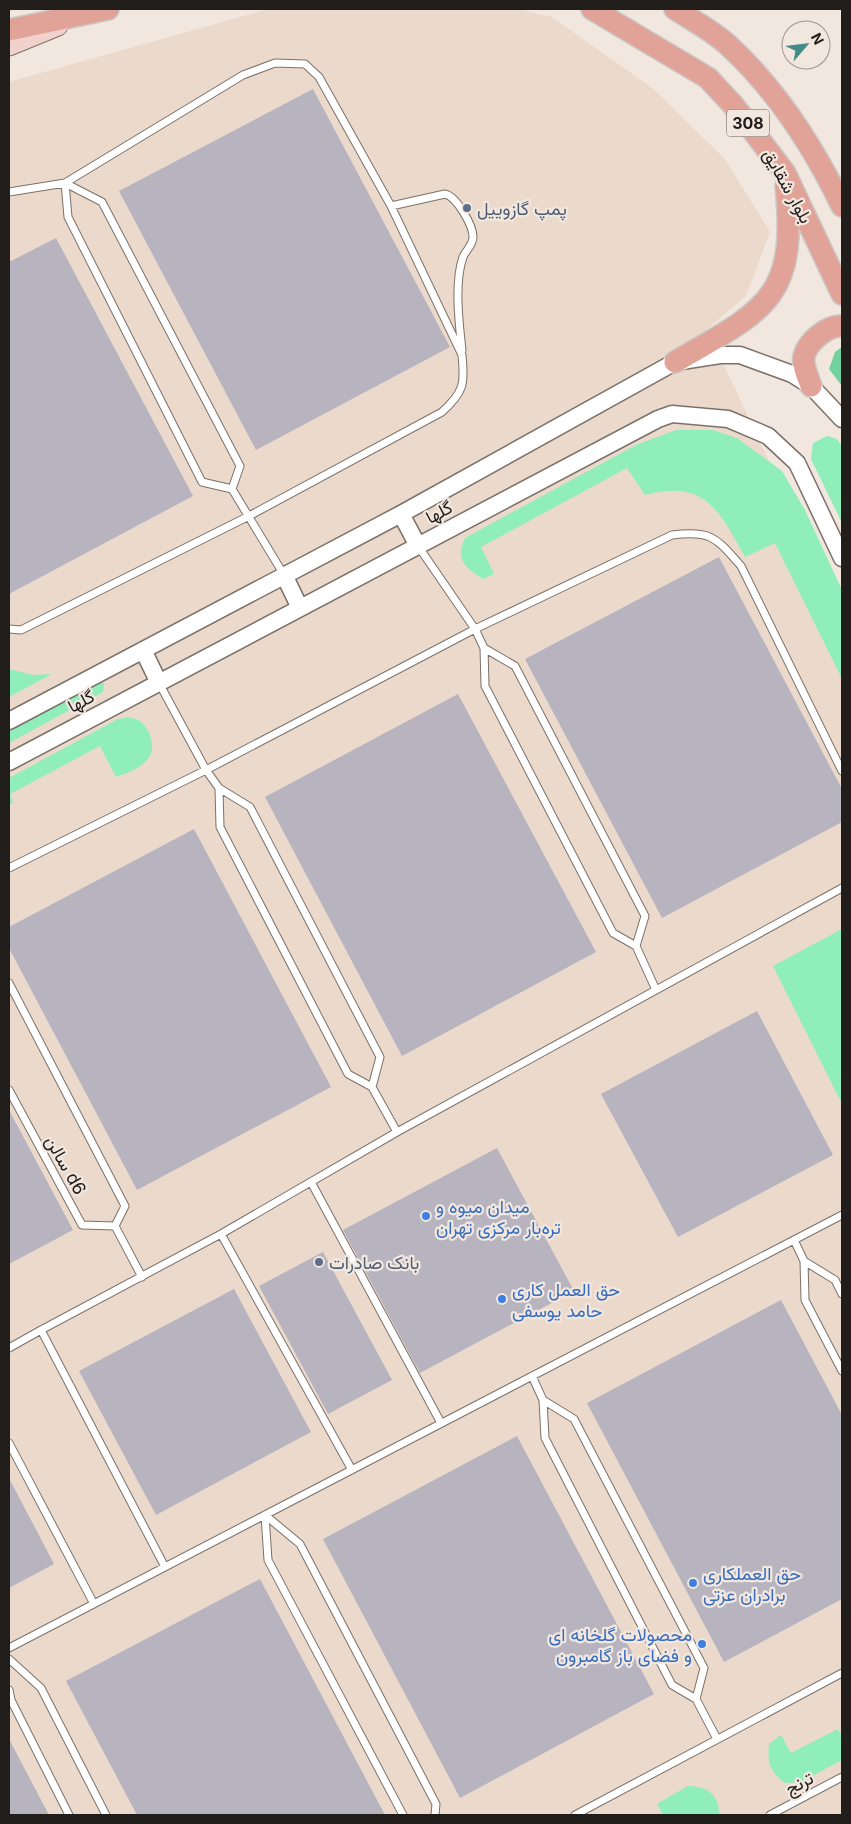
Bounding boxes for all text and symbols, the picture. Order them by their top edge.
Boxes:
north arrow [781,20,831,70]
text: N [808,30,828,47]
road number: 308 [727,110,769,136]
street label: بلوار شقایق [758,145,817,227]
place label: پمپ گازوییل [477,198,567,221]
marker: پمپ گازوییل [461,202,473,214]
street label: گلها [422,496,456,529]
street label: گلها [64,685,98,718]
street label: سالن d6 [40,1132,91,1199]
place label: میدان میوه و تره‌بار مرکزی تهران [436,1196,561,1239]
marker: میدان میوه و تره‌بار مرکزی تهران [420,1210,432,1222]
place label: بانک صادرات [329,1252,419,1274]
marker: بانک صادرات [313,1256,325,1268]
place label: حق العمل کاری حامد یوسفی [512,1279,620,1322]
marker: حق العمل کاری حامد یوسفی [496,1293,508,1305]
place label: حق العملکاری برادران عزتی [703,1563,801,1606]
marker: حق العملکاری برادران عزتی [687,1577,699,1589]
place label: محصولات گلخانه ای و فضای باز گامبرون [549,1624,692,1667]
marker: محصولات گلخانه ای و فضای باز گامبرون [696,1638,708,1650]
street label: ترنج [781,1767,818,1801]

